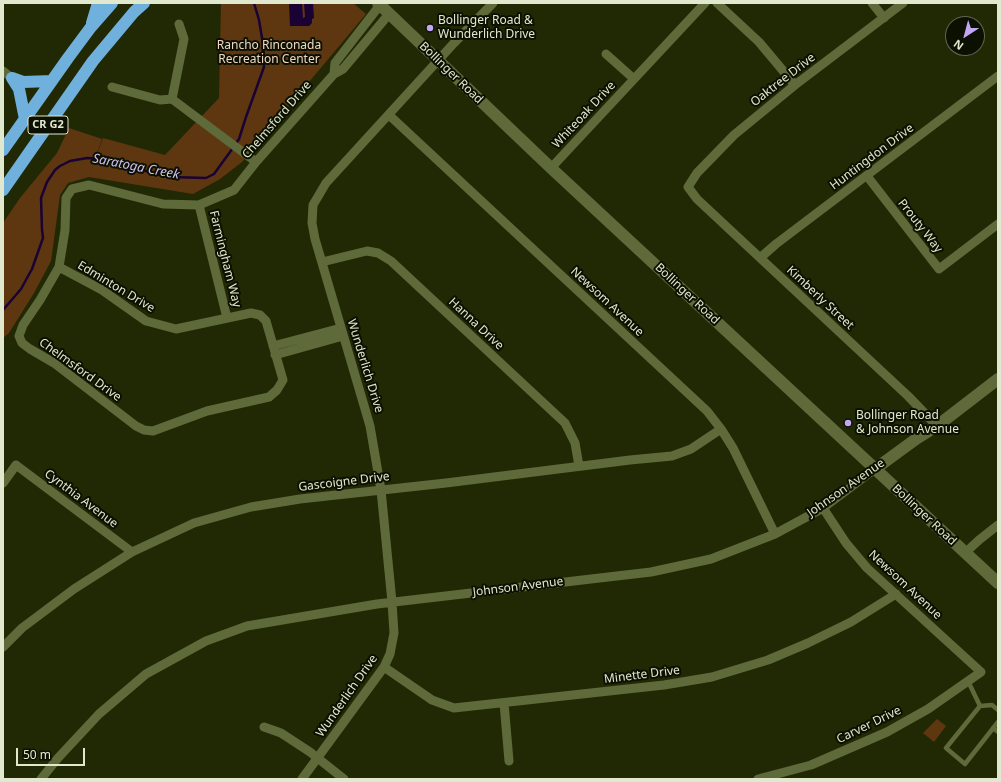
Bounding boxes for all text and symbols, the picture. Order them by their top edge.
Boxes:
place label: Bollinger Road & Wunderlich Drive [438,14,535,42]
north arrow [945,16,985,56]
marker: Bollinger Road & Wunderlich Drive [425,23,435,33]
text: N [950,37,966,54]
park label: Rancho Rinconada Recreation Center [217,39,321,67]
street label: Bollinger Road [416,39,486,107]
street label: Oaktree Drive [748,50,818,110]
street label: Chelmsford Drive [239,78,315,162]
street label: Whiteoak Drive [549,79,619,151]
road number: CR G2 [28,116,68,134]
street label: Huntingdon Drive [827,121,917,193]
water label: Saratoga Creek [91,151,181,183]
street label: Prouty Way [895,196,945,256]
street label: Farmingham Way [206,209,244,309]
street label: Edminton Drive [75,258,157,316]
street label: Bollinger Road [652,260,722,328]
street label: Kimberly Street [783,263,857,333]
street label: Newsom Avenue [568,264,646,340]
street label: Hanna Drive [445,295,507,353]
street label: Wunderlich Drive [344,317,386,415]
street label: Chelmsford Drive [36,335,124,405]
place label: Bollinger Road & Johnson Avenue [856,409,959,437]
marker: Bollinger Road & Johnson Avenue [843,418,853,428]
street label: Johnson Avenue [805,456,887,520]
street label: Cynthia Avenue [42,467,120,531]
street label: Gascoigne Drive [298,469,390,495]
street label: Bollinger Road [889,481,959,549]
street label: Newsom Avenue [866,547,944,623]
street label: Johnson Avenue [472,574,564,600]
street label: Wunderlich Drive [313,652,381,740]
street label: Minette Drive [603,663,681,687]
street label: Carver Drive [834,703,904,747]
scale bar [18,740,87,766]
text: 50 m [23,746,51,763]

